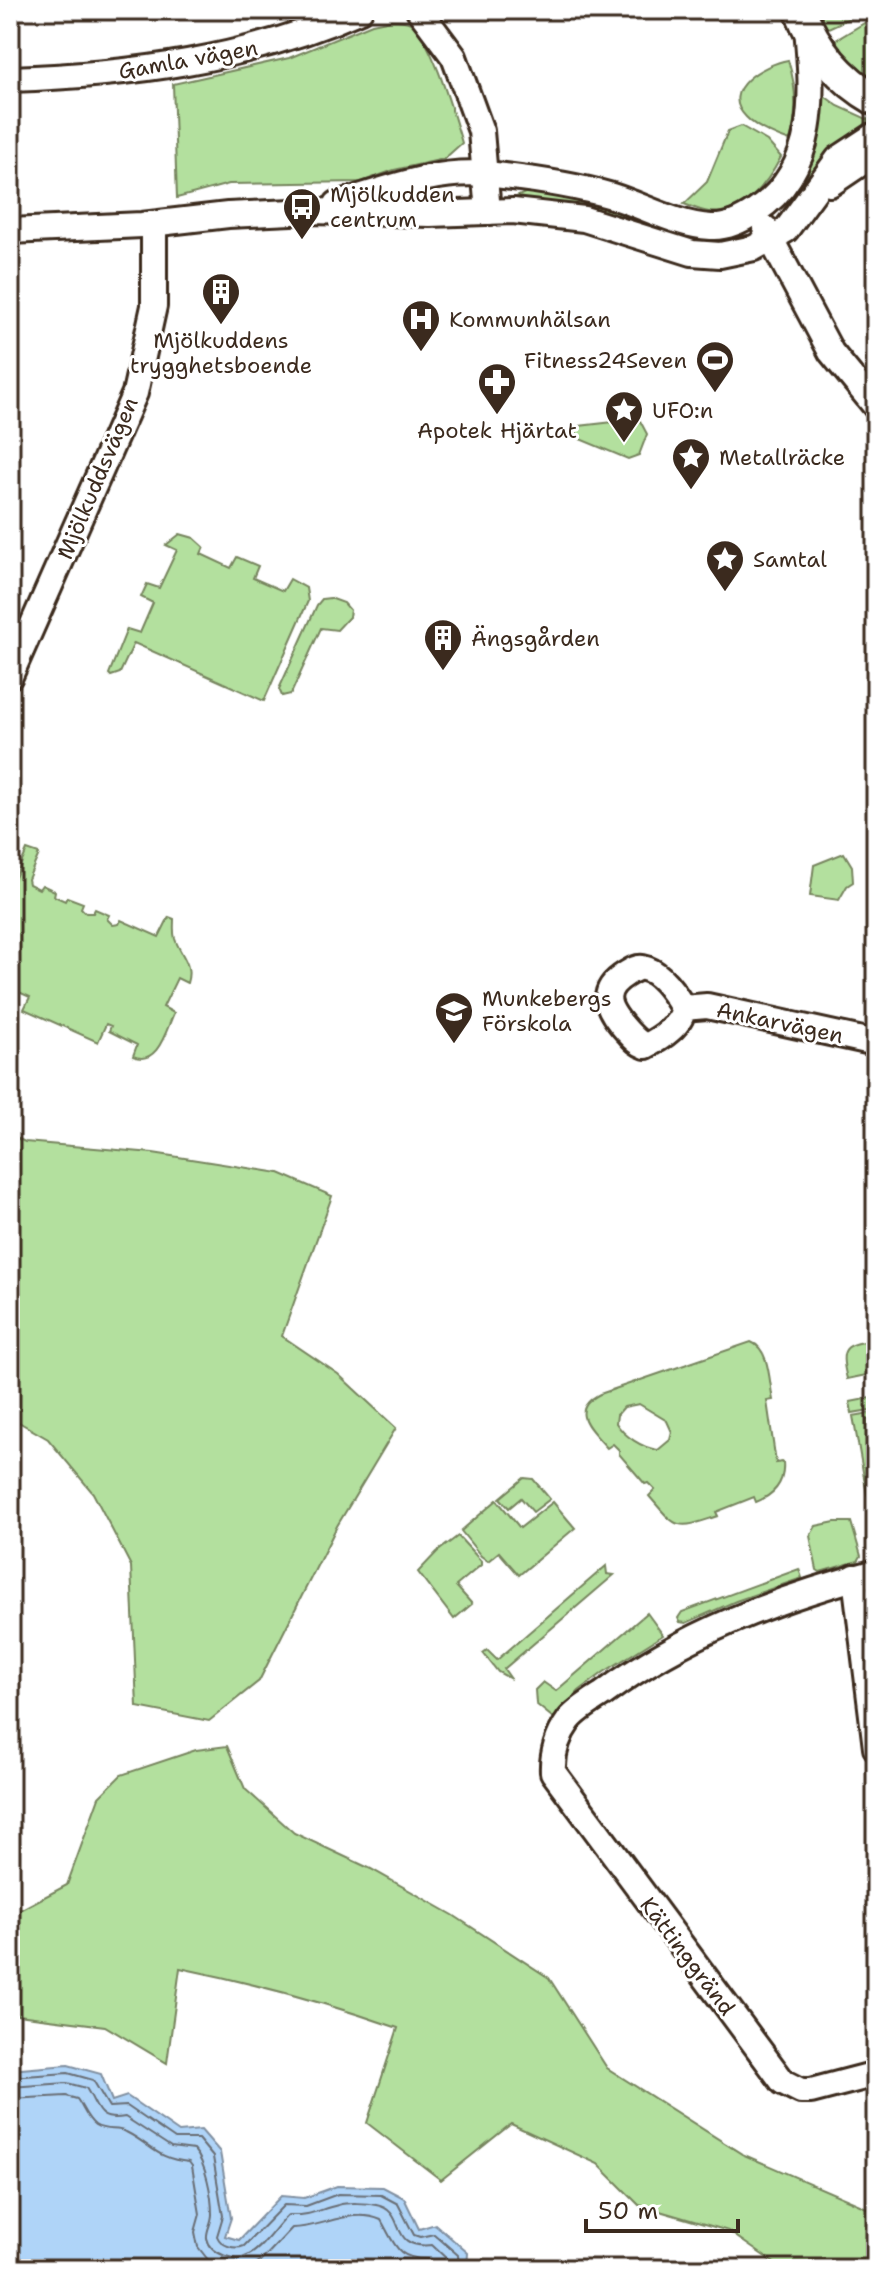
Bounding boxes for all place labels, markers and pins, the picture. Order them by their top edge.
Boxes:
place label: Mjölkudden centrum [330,180,455,234]
bus stop icon: Mjölkudden centrum [281,186,323,241]
building icon: Mjölkuddens trygghetsboende [200,271,242,326]
hospital icon: Kommunhälsan [400,298,442,353]
place label: Kommunhälsan [449,305,611,334]
place label: Mjölkuddens trygghetsboende [130,326,312,380]
sports icon: Fitness24Seven [694,339,736,394]
place label: Fitness24Seven [524,346,687,375]
pharmacy icon: Apotek Hjärtat [476,361,518,416]
place icon: UFO:n [603,389,645,444]
place label: UFO:n [652,396,713,425]
place label: Apotek Hjärtat [417,416,577,445]
place icon: Metallräcke [670,436,712,491]
place label: Metallräcke [719,443,845,472]
place icon: Samtal [704,538,746,593]
place label: Samtal [753,545,827,574]
building icon: Ängsgården [422,617,464,672]
place label: Ängsgården [471,624,600,653]
place label: Munkebergs Förskola [482,984,612,1038]
school or university icon: Munkebergs Förskola [433,990,475,1045]

